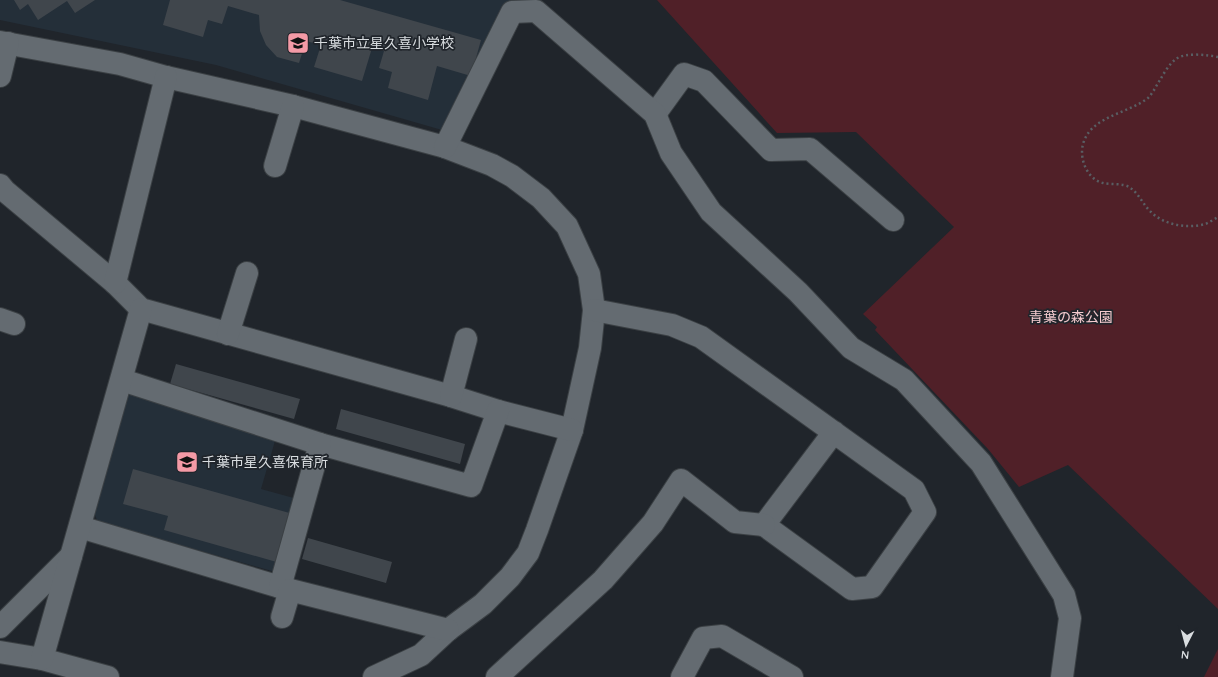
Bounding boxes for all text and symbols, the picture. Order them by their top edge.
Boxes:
school or university icon: 千葉市立星久喜小学校 [285,30,311,56]
place label: 千葉市立星久喜小学校 [314,34,454,52]
park label: 青葉の森公園 [1029,308,1113,326]
school or university icon: 千葉市星久喜保育所 [174,449,200,475]
place label: 千葉市星久喜保育所 [202,453,328,471]
north arrow [1166,625,1206,665]
text: N [1180,648,1190,662]

